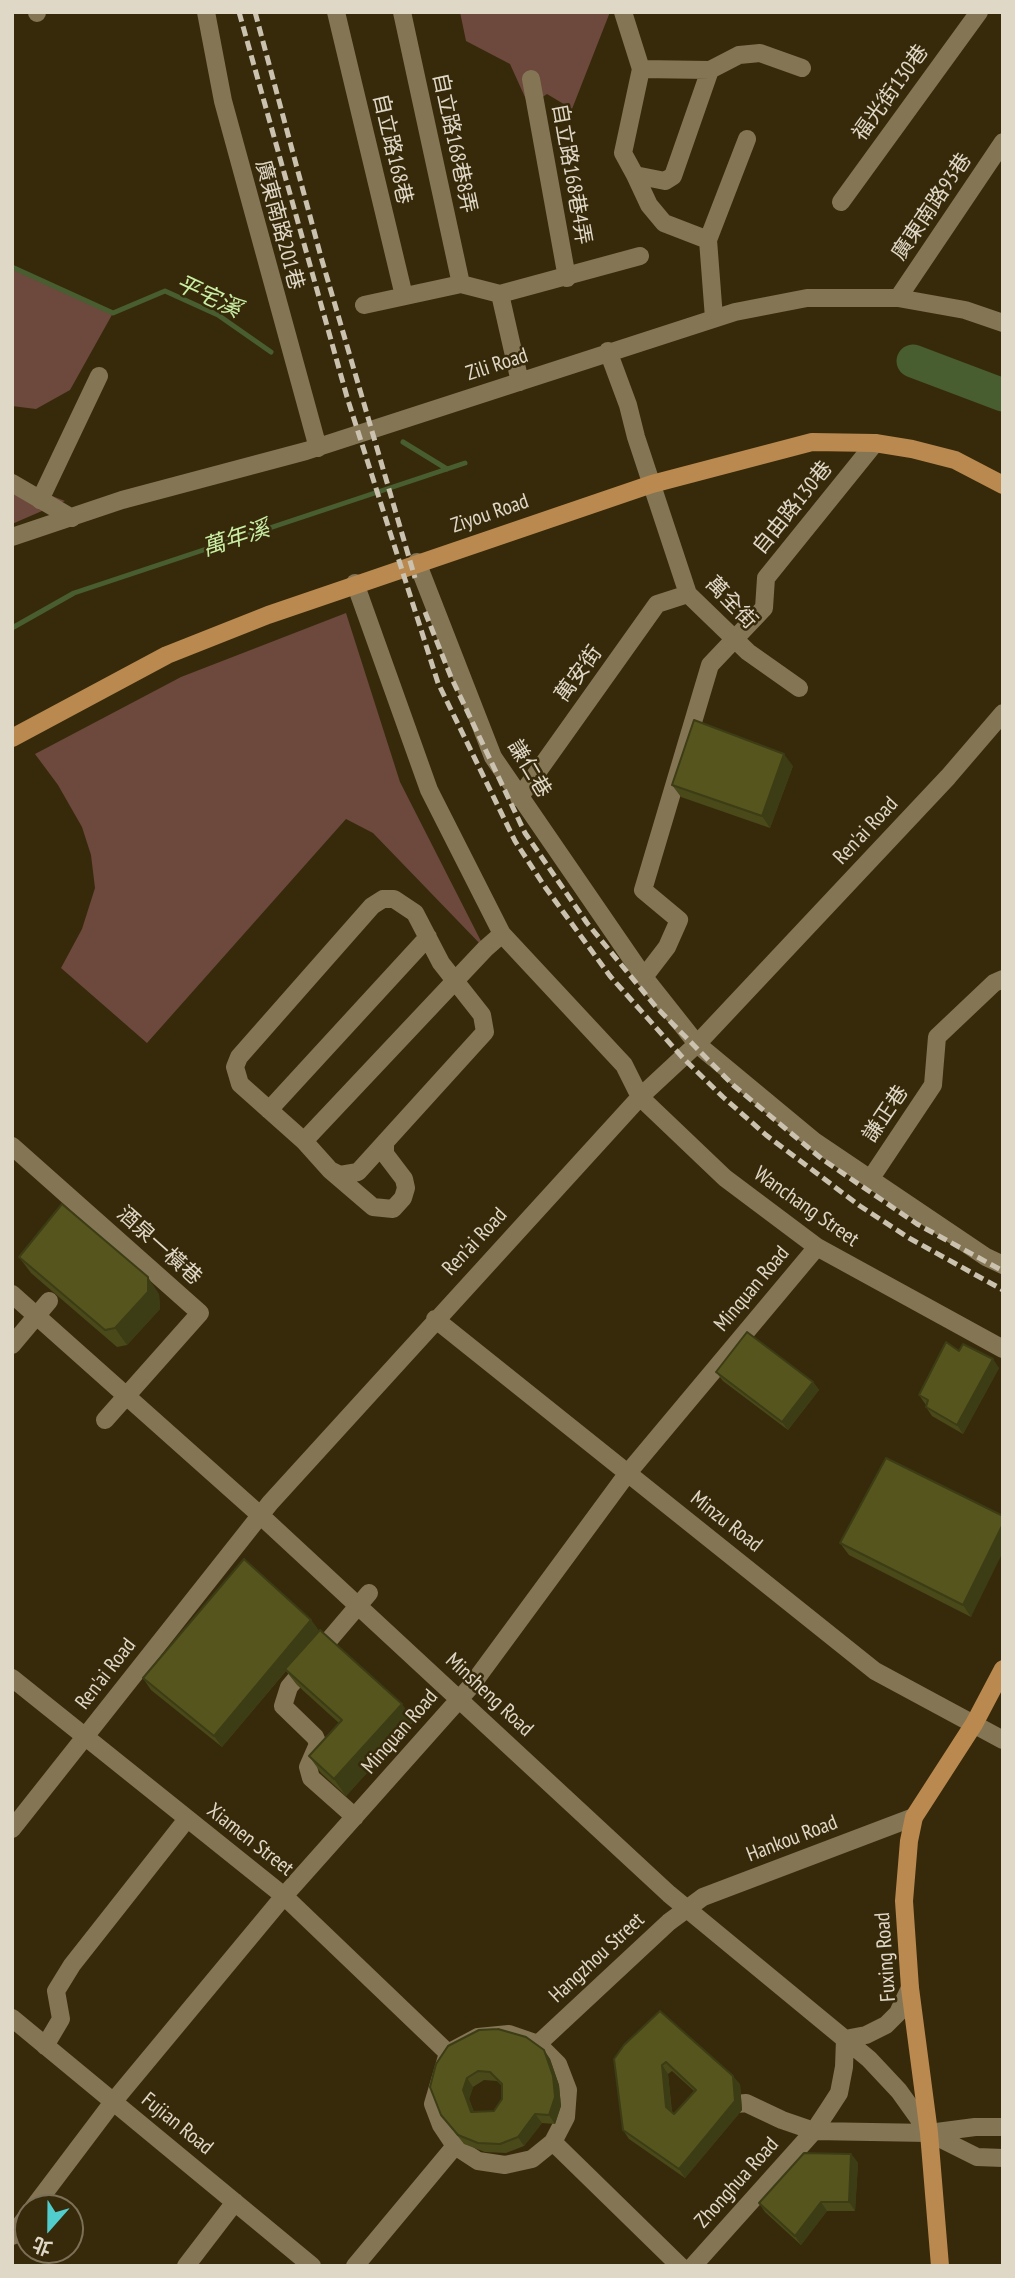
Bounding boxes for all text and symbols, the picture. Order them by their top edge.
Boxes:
street label: 福光街130巷 [848,40,934,146]
street label: 自立路168巷8弄 [427,71,481,215]
street label: 自立路168巷 [367,91,417,207]
street label: 自立路168巷4弄 [546,101,596,247]
street label: 廣東南路93巷 [887,149,977,265]
street label: 廣東南路201巷 [250,157,308,293]
water label: 平宅溪 [171,270,245,324]
street label: Zili Road [463,343,531,387]
street label: 自由路130巷 [748,456,838,560]
street label: Ziyou Road [448,489,532,539]
water label: 萬年溪 [199,515,273,563]
street label: 萬全街 [700,572,762,634]
street label: 萬安街 [550,641,608,707]
street label: 謙仁巷 [502,736,556,802]
street label: Ren'ai Road [828,792,904,870]
street label: 謙正巷 [858,1081,914,1147]
street label: Wanchang Street [749,1162,863,1252]
street label: 酒泉一橫巷 [112,1202,206,1290]
street label: Ren'ai Road [437,1203,513,1281]
street label: Minquan Road [709,1241,795,1337]
street label: Minzu Road [685,1486,767,1558]
street label: Ren'ai Road [70,1634,142,1714]
street label: Minsheng Road [440,1648,538,1742]
street label: Minquan Road [357,1685,443,1779]
street label: Xiamen Street [202,1798,298,1882]
street label: Hankou Road [743,1810,841,1868]
street label: Hangzhou Street [544,1908,650,2008]
street label: Fuxing Road [870,1911,902,2003]
street label: Fujian Road [136,2088,218,2160]
street label: Zhonghua Road [690,2133,784,2233]
north arrow [14,2194,84,2264]
text: 北 [29,2232,55,2261]

